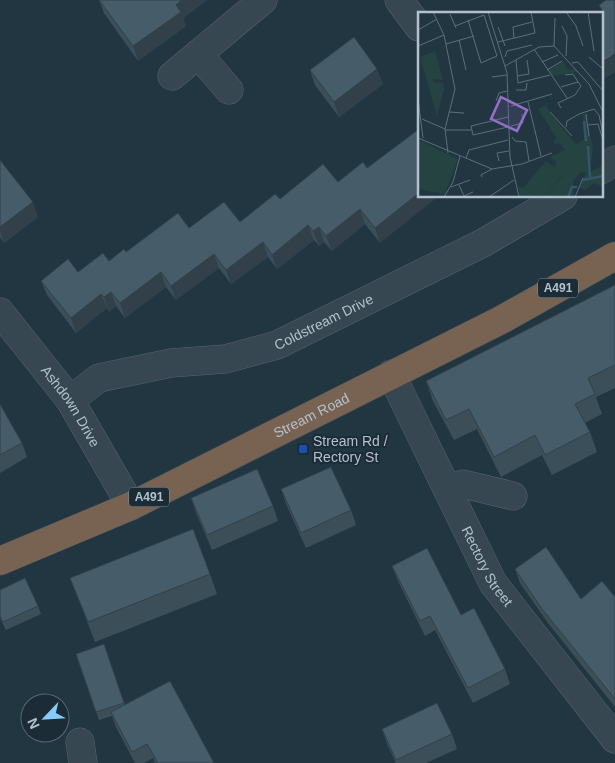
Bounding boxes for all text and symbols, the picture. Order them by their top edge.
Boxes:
inset map [418,12,602,198]
road number: A491 [538,278,578,298]
street label: Coldstream Drive [272,291,376,353]
street label: Ashdown Drive [38,362,103,450]
street label: Stream Road [271,390,352,441]
place label: Stream Rd / Rectory St [313,433,388,465]
marker: Stream Rd / Rectory St [297,443,309,455]
road number: A491 [129,488,169,507]
street label: Rectory Street [458,523,516,609]
north arrow [20,693,70,743]
text: N [24,716,43,731]

